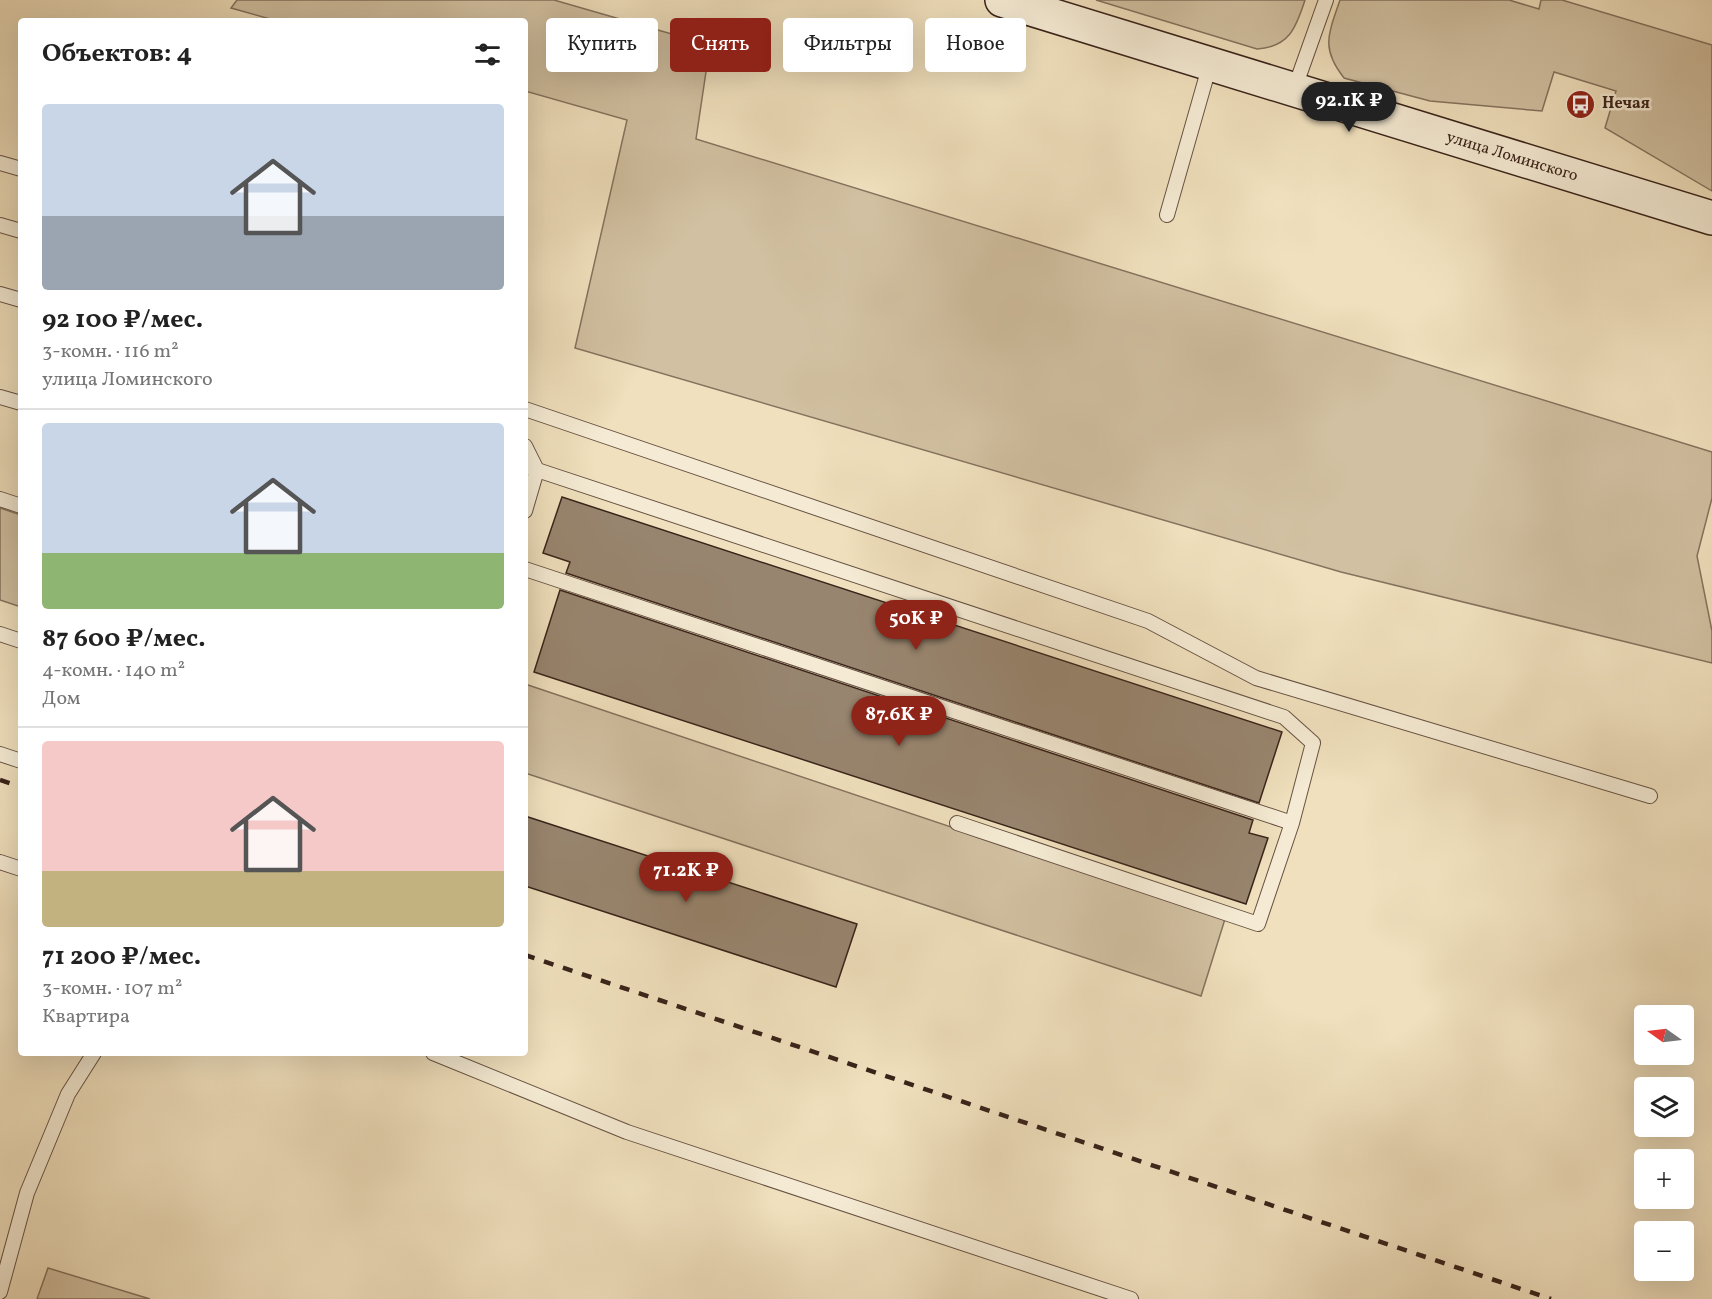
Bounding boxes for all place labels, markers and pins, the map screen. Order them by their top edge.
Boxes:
pin: 92.1K ₽ [1294,82,1404,133]
bus stop icon: Нечая [1565,88,1597,120]
place label: Нечая [1602,93,1650,115]
pin: 50K ₽ [874,600,958,651]
pin: 87.6K ₽ [844,696,954,747]
pin: 71.2K ₽ [631,852,741,903]

